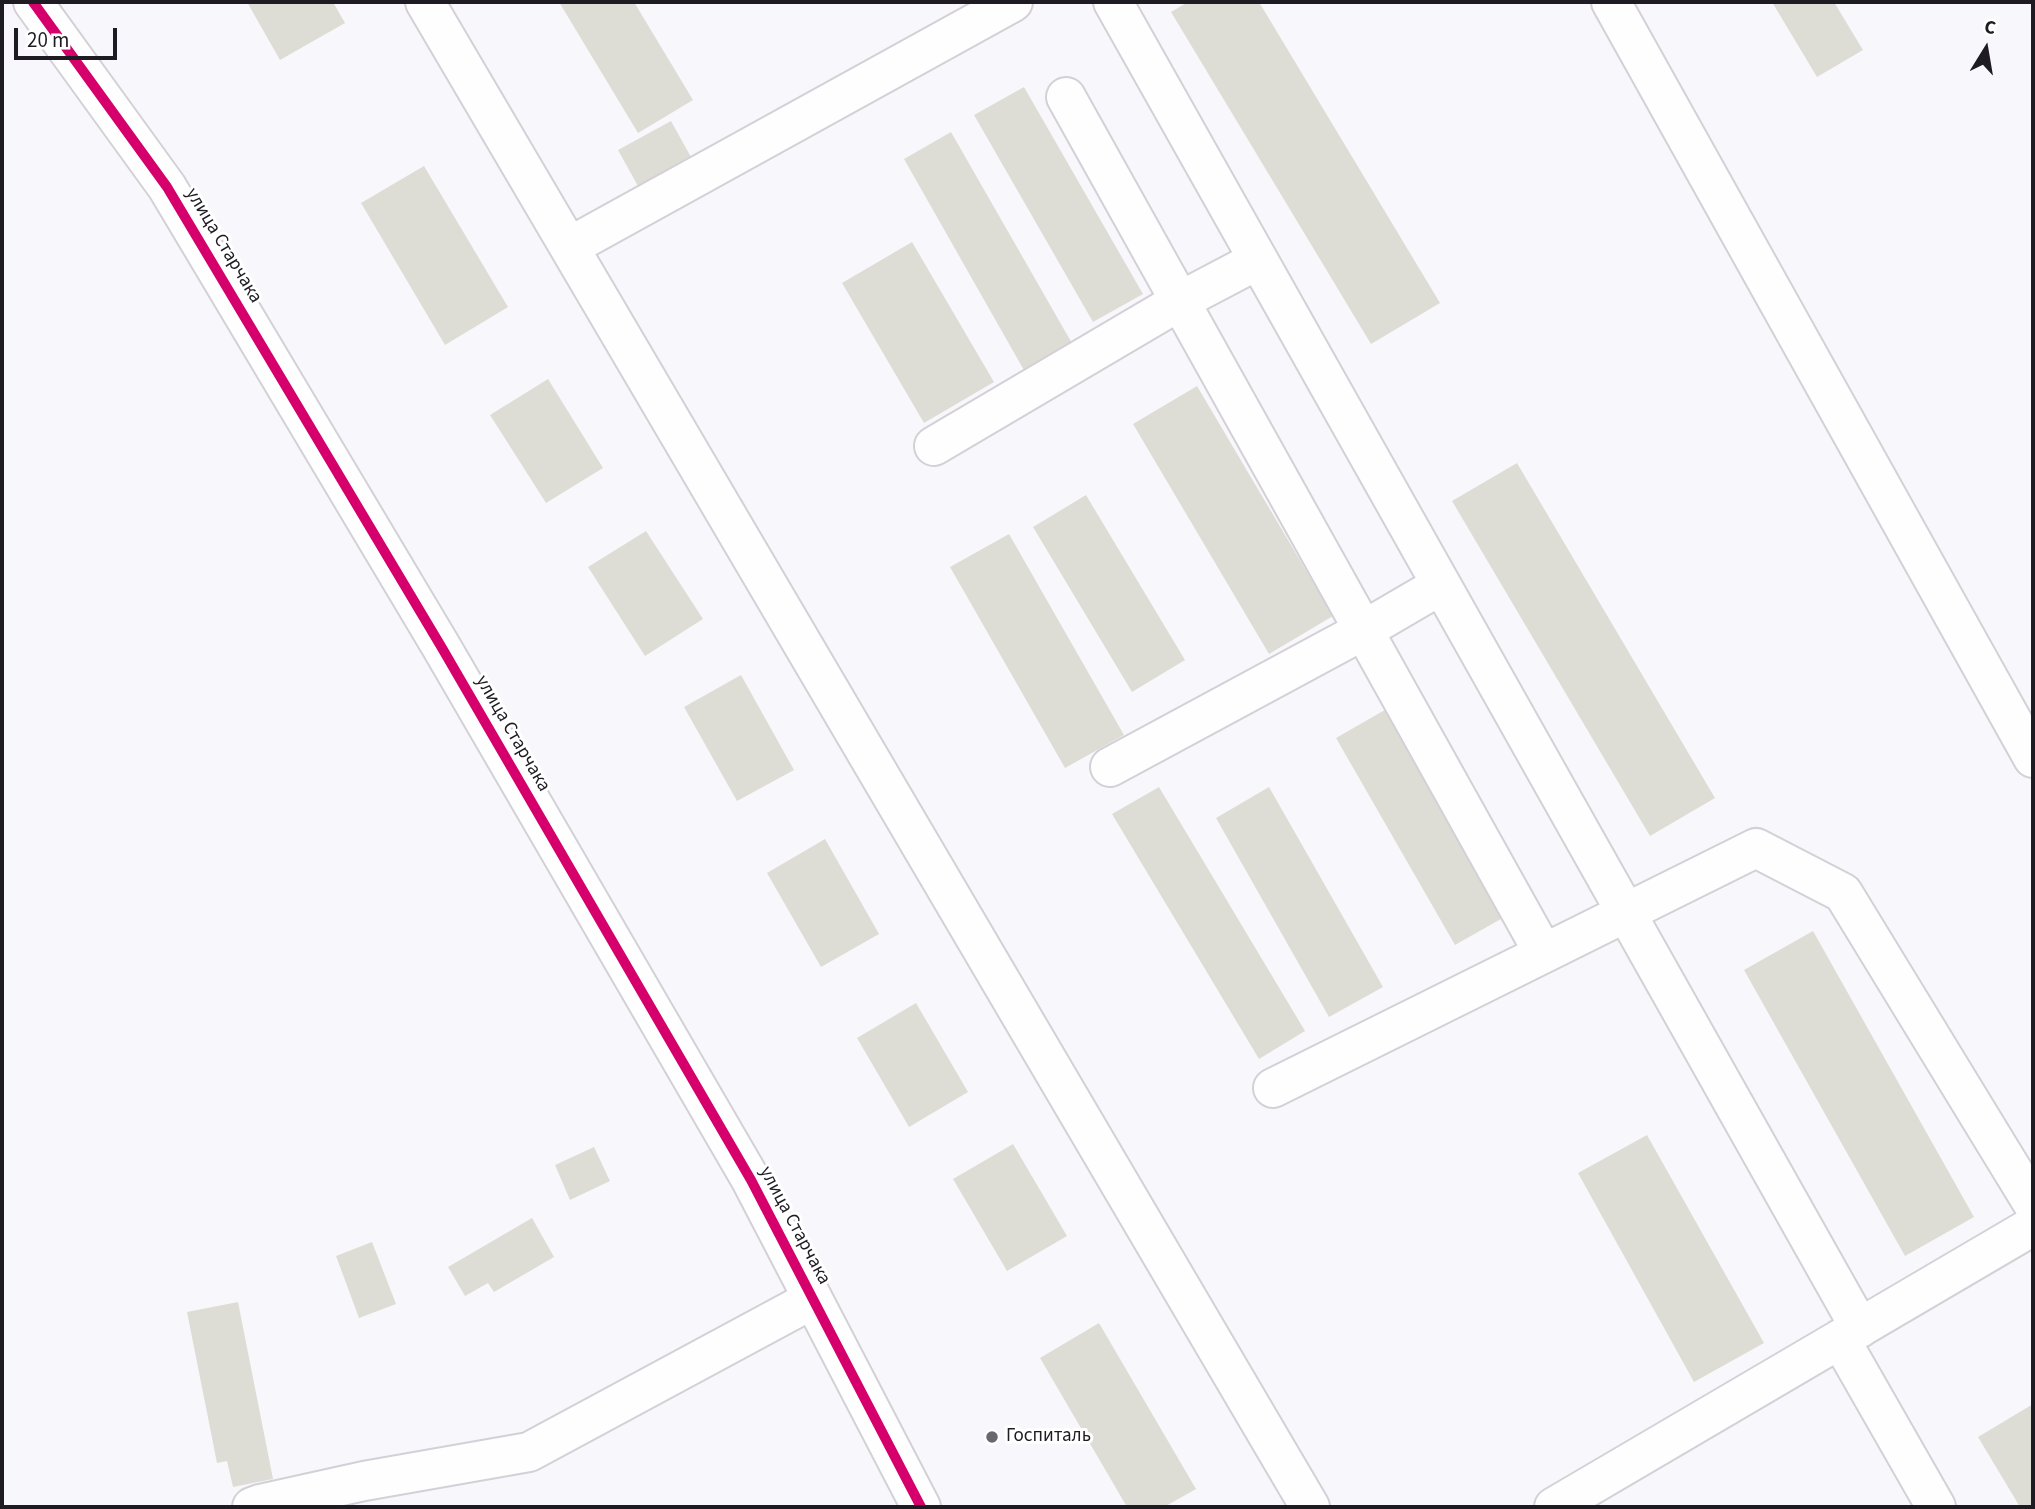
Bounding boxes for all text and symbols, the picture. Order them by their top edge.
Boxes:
scale bar [18,14,121,58]
north arrow [1951,14,2021,84]
text: С [1982,14,1998,42]
text: 20 m [27,25,69,55]
street label: улица Старчака [180,184,266,308]
street label: улица Старчака [470,672,554,796]
street label: улица Старчака [753,1163,835,1289]
place label: Госпиталь [1006,1426,1091,1448]
marker: Госпиталь [984,1429,1000,1445]

